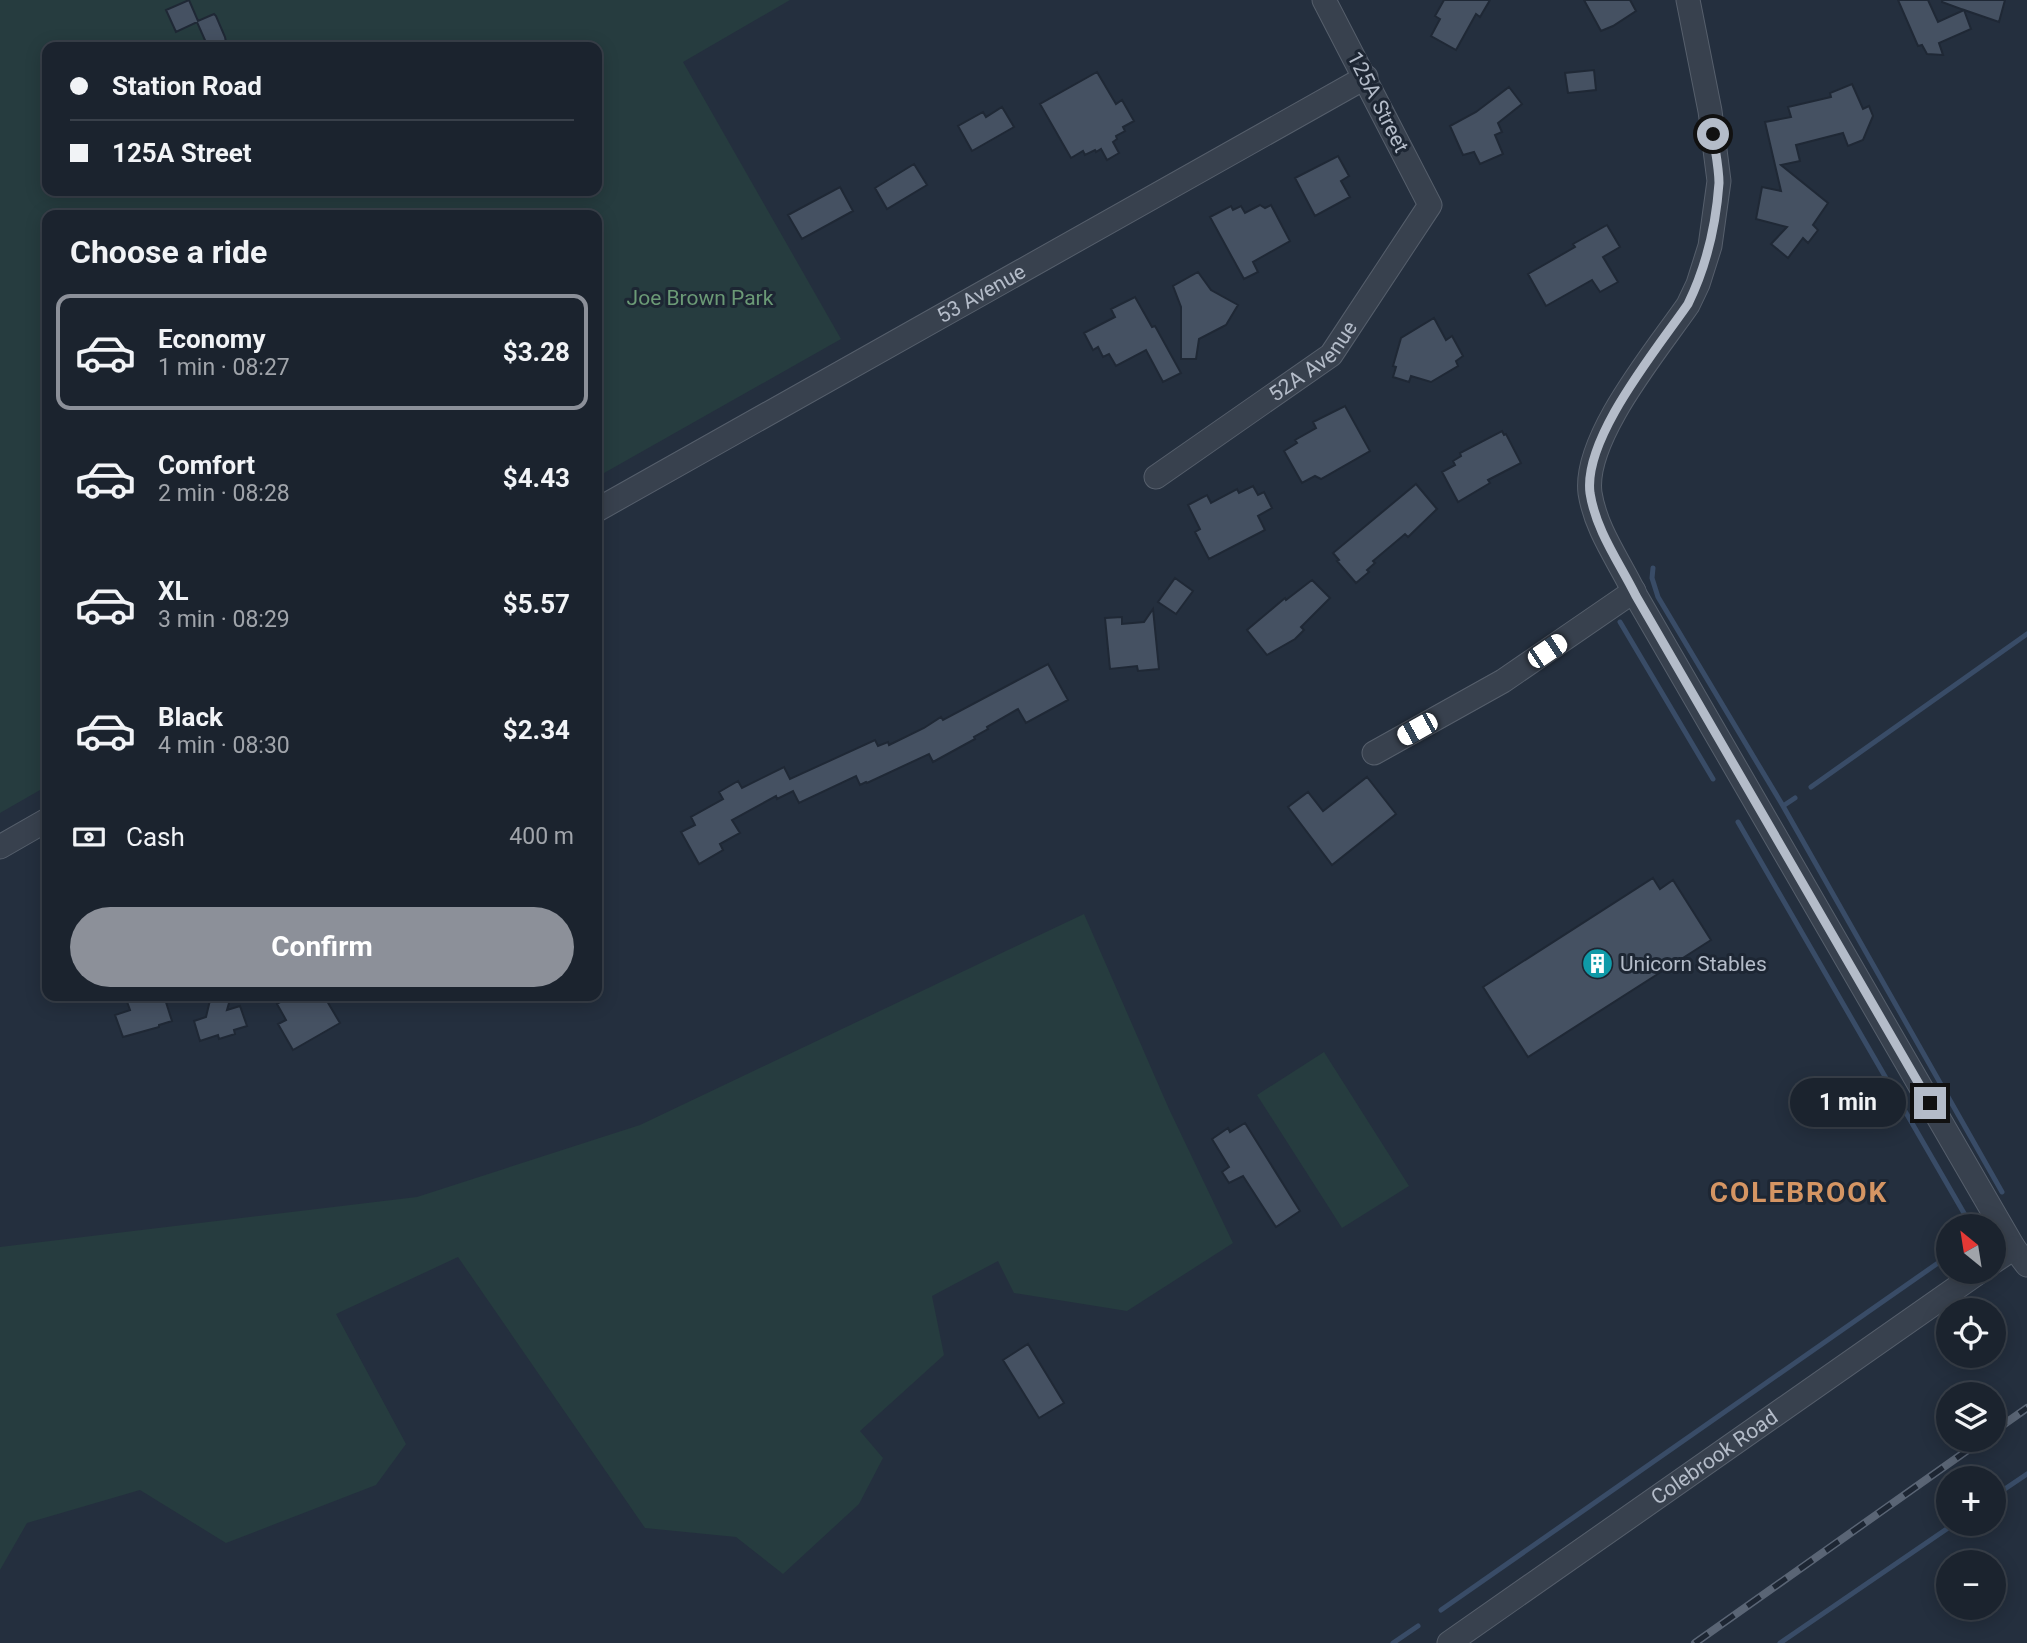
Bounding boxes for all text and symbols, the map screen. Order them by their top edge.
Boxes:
street label: 125A Street [1342,48,1414,156]
text: Station Road [112,71,262,101]
route start [1697,118,1729,150]
text: 125A Street [112,138,252,168]
text: Choose a ride [70,233,267,271]
street label: 53 Avenue [933,259,1030,328]
park label: Joe Brown Park [627,286,774,310]
street label: 52A Avenue [1264,316,1362,407]
icon: car [74,321,137,384]
text: Economy [158,324,265,354]
text: $3.28 [503,337,570,367]
text: 1 min · 08:27 [158,354,290,381]
icon: car [74,447,137,510]
text: Comfort [158,450,255,480]
text: $4.43 [503,463,570,493]
text: 2 min · 08:28 [158,480,290,507]
icon: car [74,573,137,636]
text: XL [158,576,189,606]
text: $5.57 [503,589,570,619]
text: 3 min · 08:29 [158,606,290,633]
car [1524,631,1571,671]
icon: car [74,699,137,762]
text: Black [158,702,223,732]
car [1394,710,1441,748]
text: $2.34 [503,715,570,745]
text: 4 min · 08:30 [158,732,290,759]
icon: cash [70,818,108,856]
text: Cash [126,822,185,852]
text: 400 m [509,823,574,850]
button: Confirm [70,907,574,987]
building icon: Unicorn Stables [1580,947,1614,981]
place label: Unicorn Stables [1620,952,1767,976]
callout: 1 min [1790,1078,1906,1128]
route end [1914,1087,1946,1119]
text: 1 min [1819,1089,1877,1116]
district label: COLEBROOK [1710,1176,1888,1209]
north arrow [1936,1214,2006,1284]
map controls [1936,1214,2006,1620]
button: locate [1936,1298,2006,1368]
button: layers [1936,1382,2006,1452]
street label: Colebrook Road [1647,1405,1782,1510]
button: + [1936,1466,2006,1536]
button: − [1936,1550,2006,1620]

